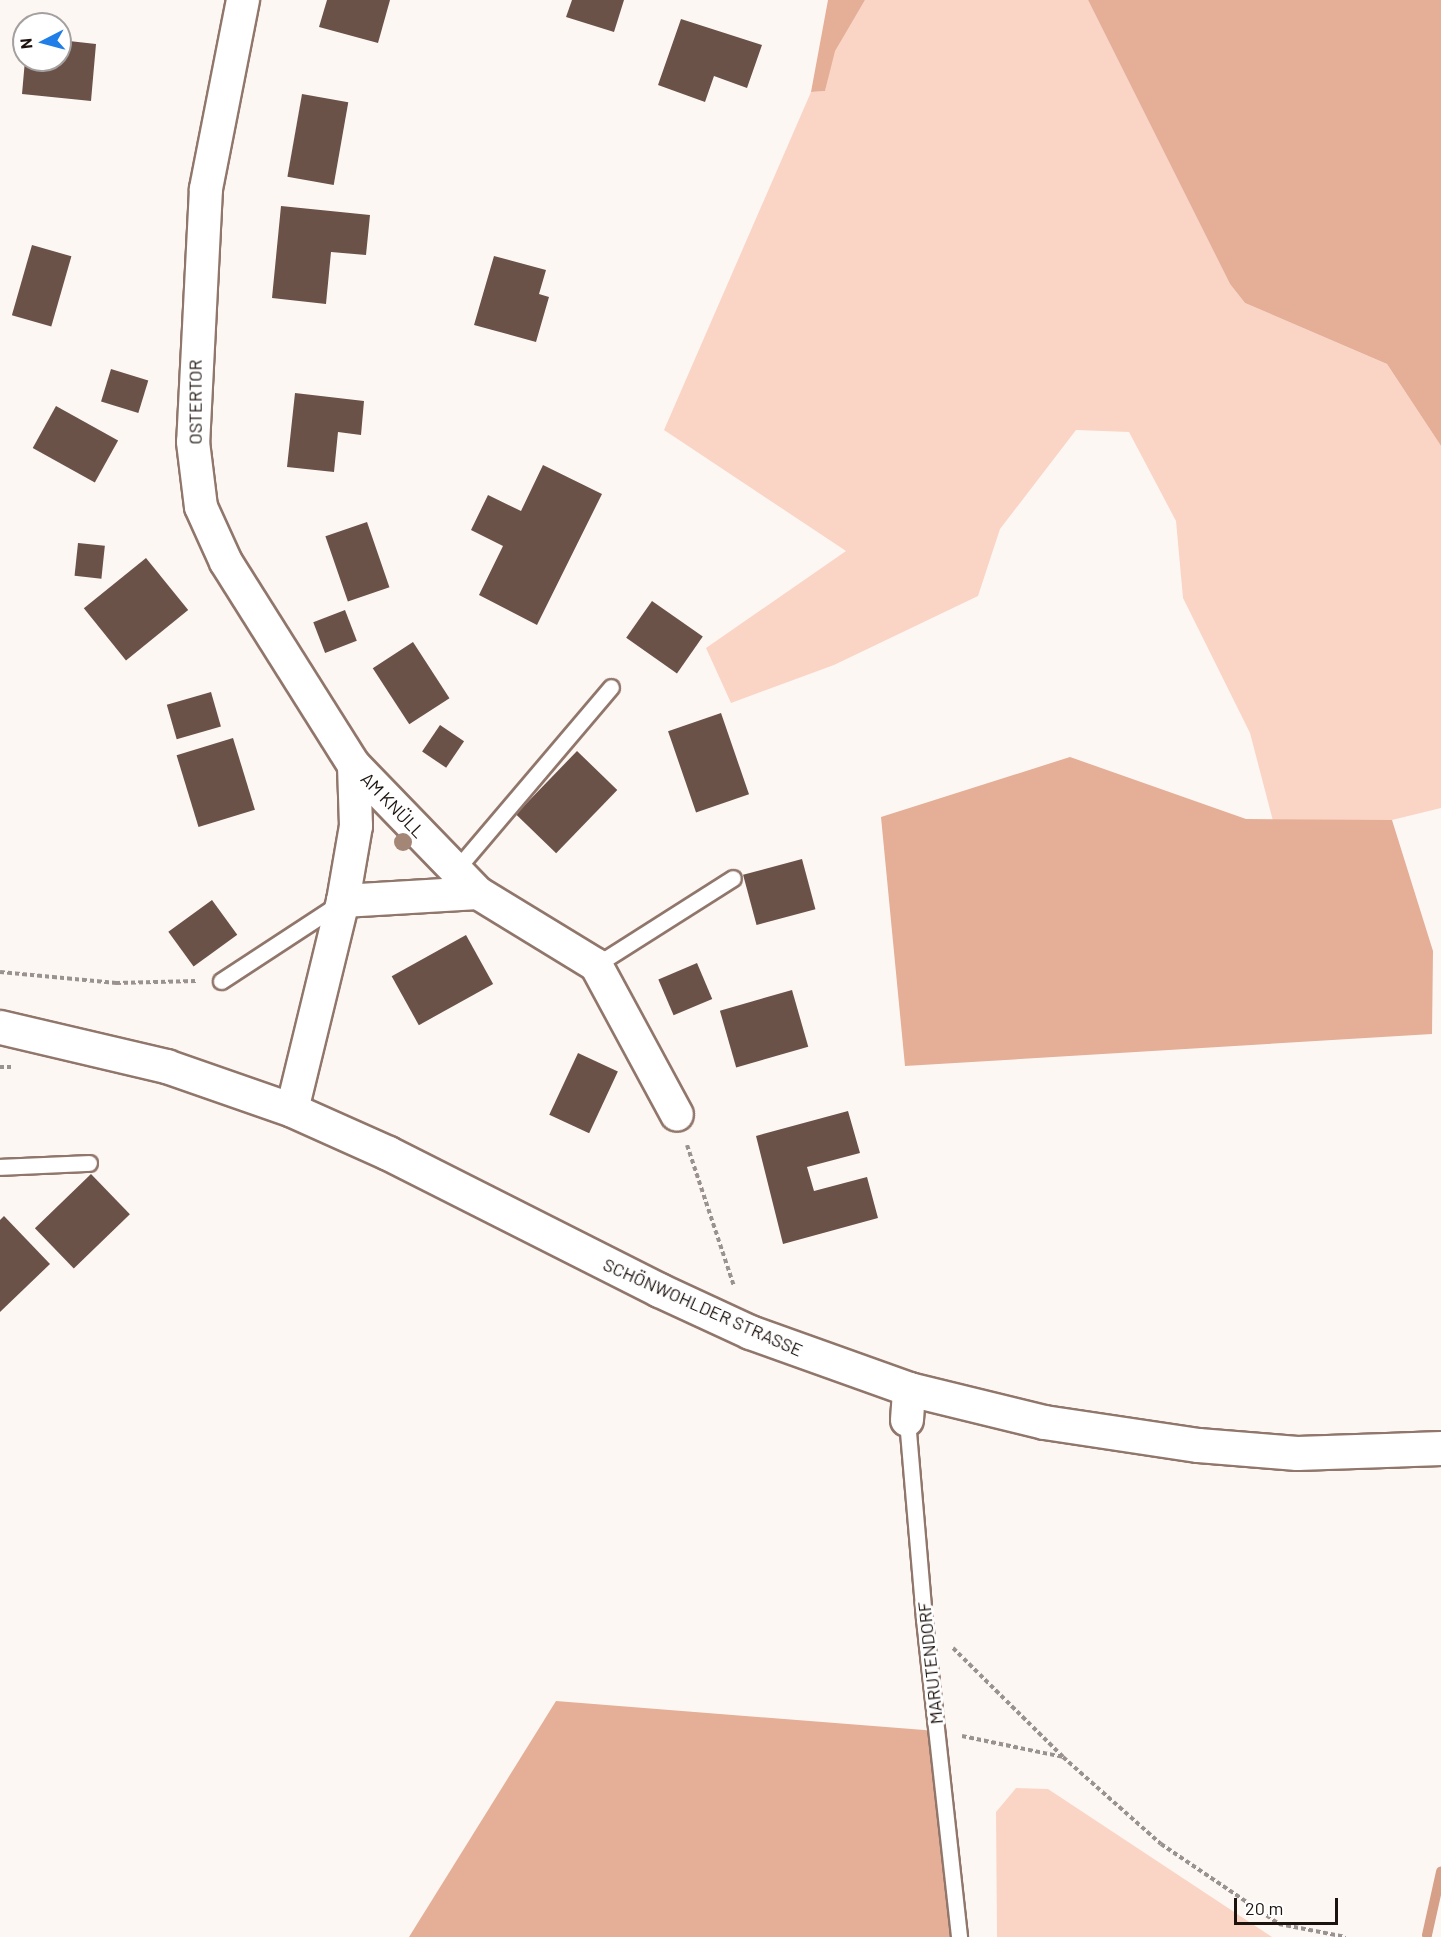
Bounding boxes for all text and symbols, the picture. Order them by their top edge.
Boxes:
north arrow [12,12,72,72]
text: N [16,37,36,50]
street label: OSTERTOR [184,359,206,445]
street label: AM KNÜLL [357,768,429,842]
street label: SCHÖNWOHLDER STRASSE [600,1253,806,1361]
street label: MARUTENDORF [913,1601,947,1725]
scale bar [1237,1886,1340,1924]
text: 20 m [1245,1897,1283,1919]

